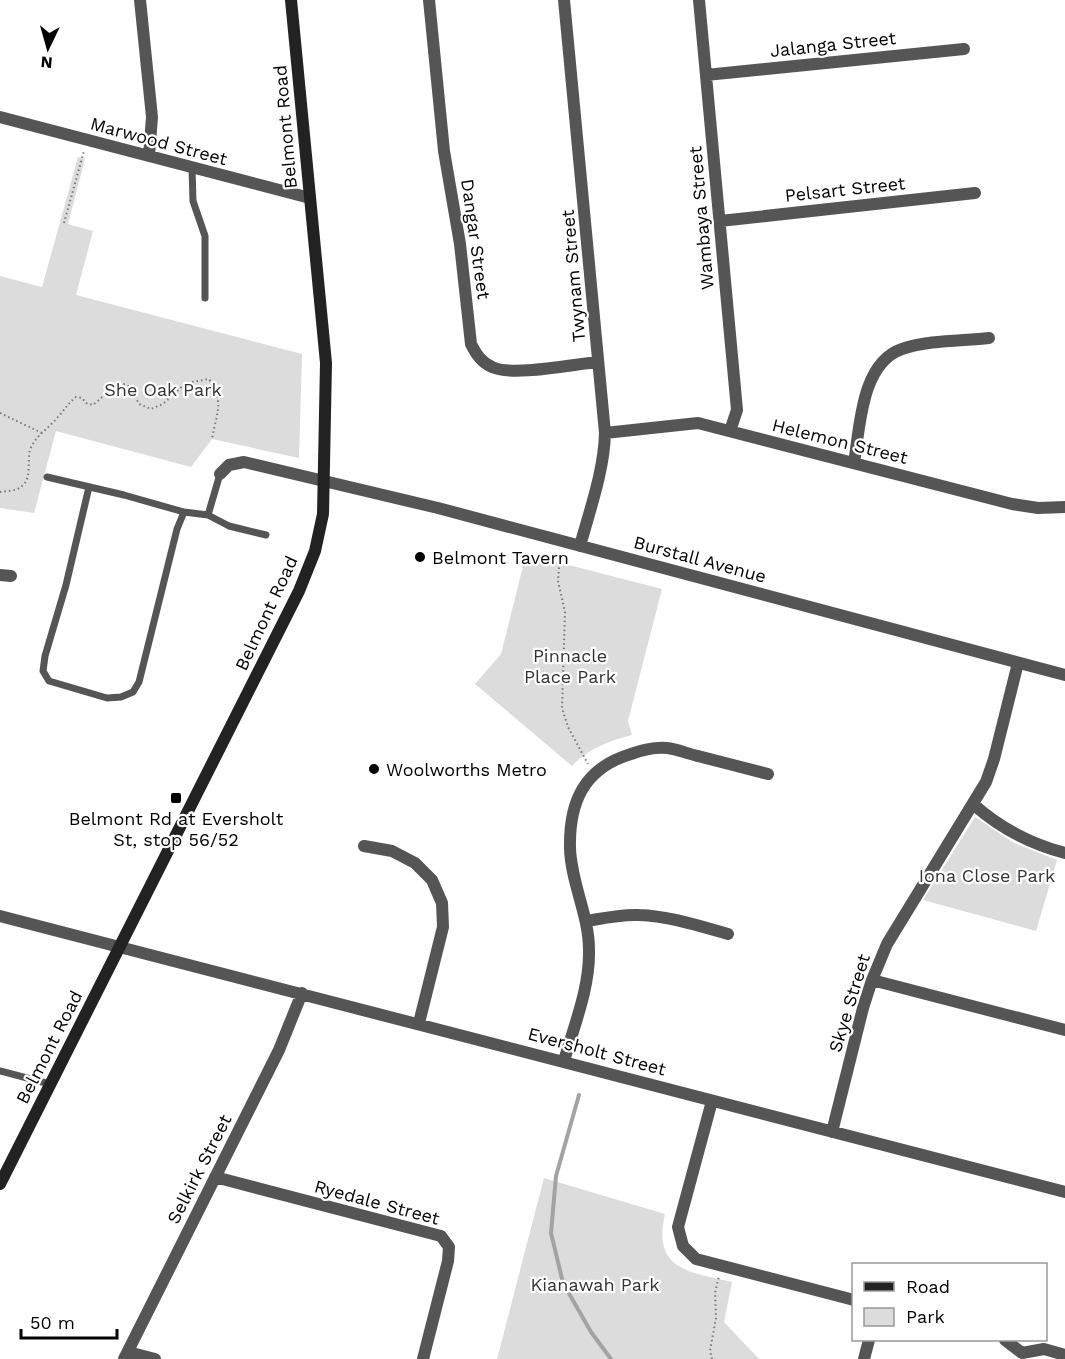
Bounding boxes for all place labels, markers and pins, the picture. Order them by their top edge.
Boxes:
place label: Belmont Tavern [432,547,569,568]
marker: Belmont Tavern [413,550,427,564]
place label: Woolworths Metro [386,759,547,780]
marker: Woolworths Metro [367,762,381,776]
marker: Belmont Rd at Eversholt St, stop 56/52 [169,791,183,805]
place label: Belmont Rd at Eversholt St, stop 56/52 [69,808,284,850]

